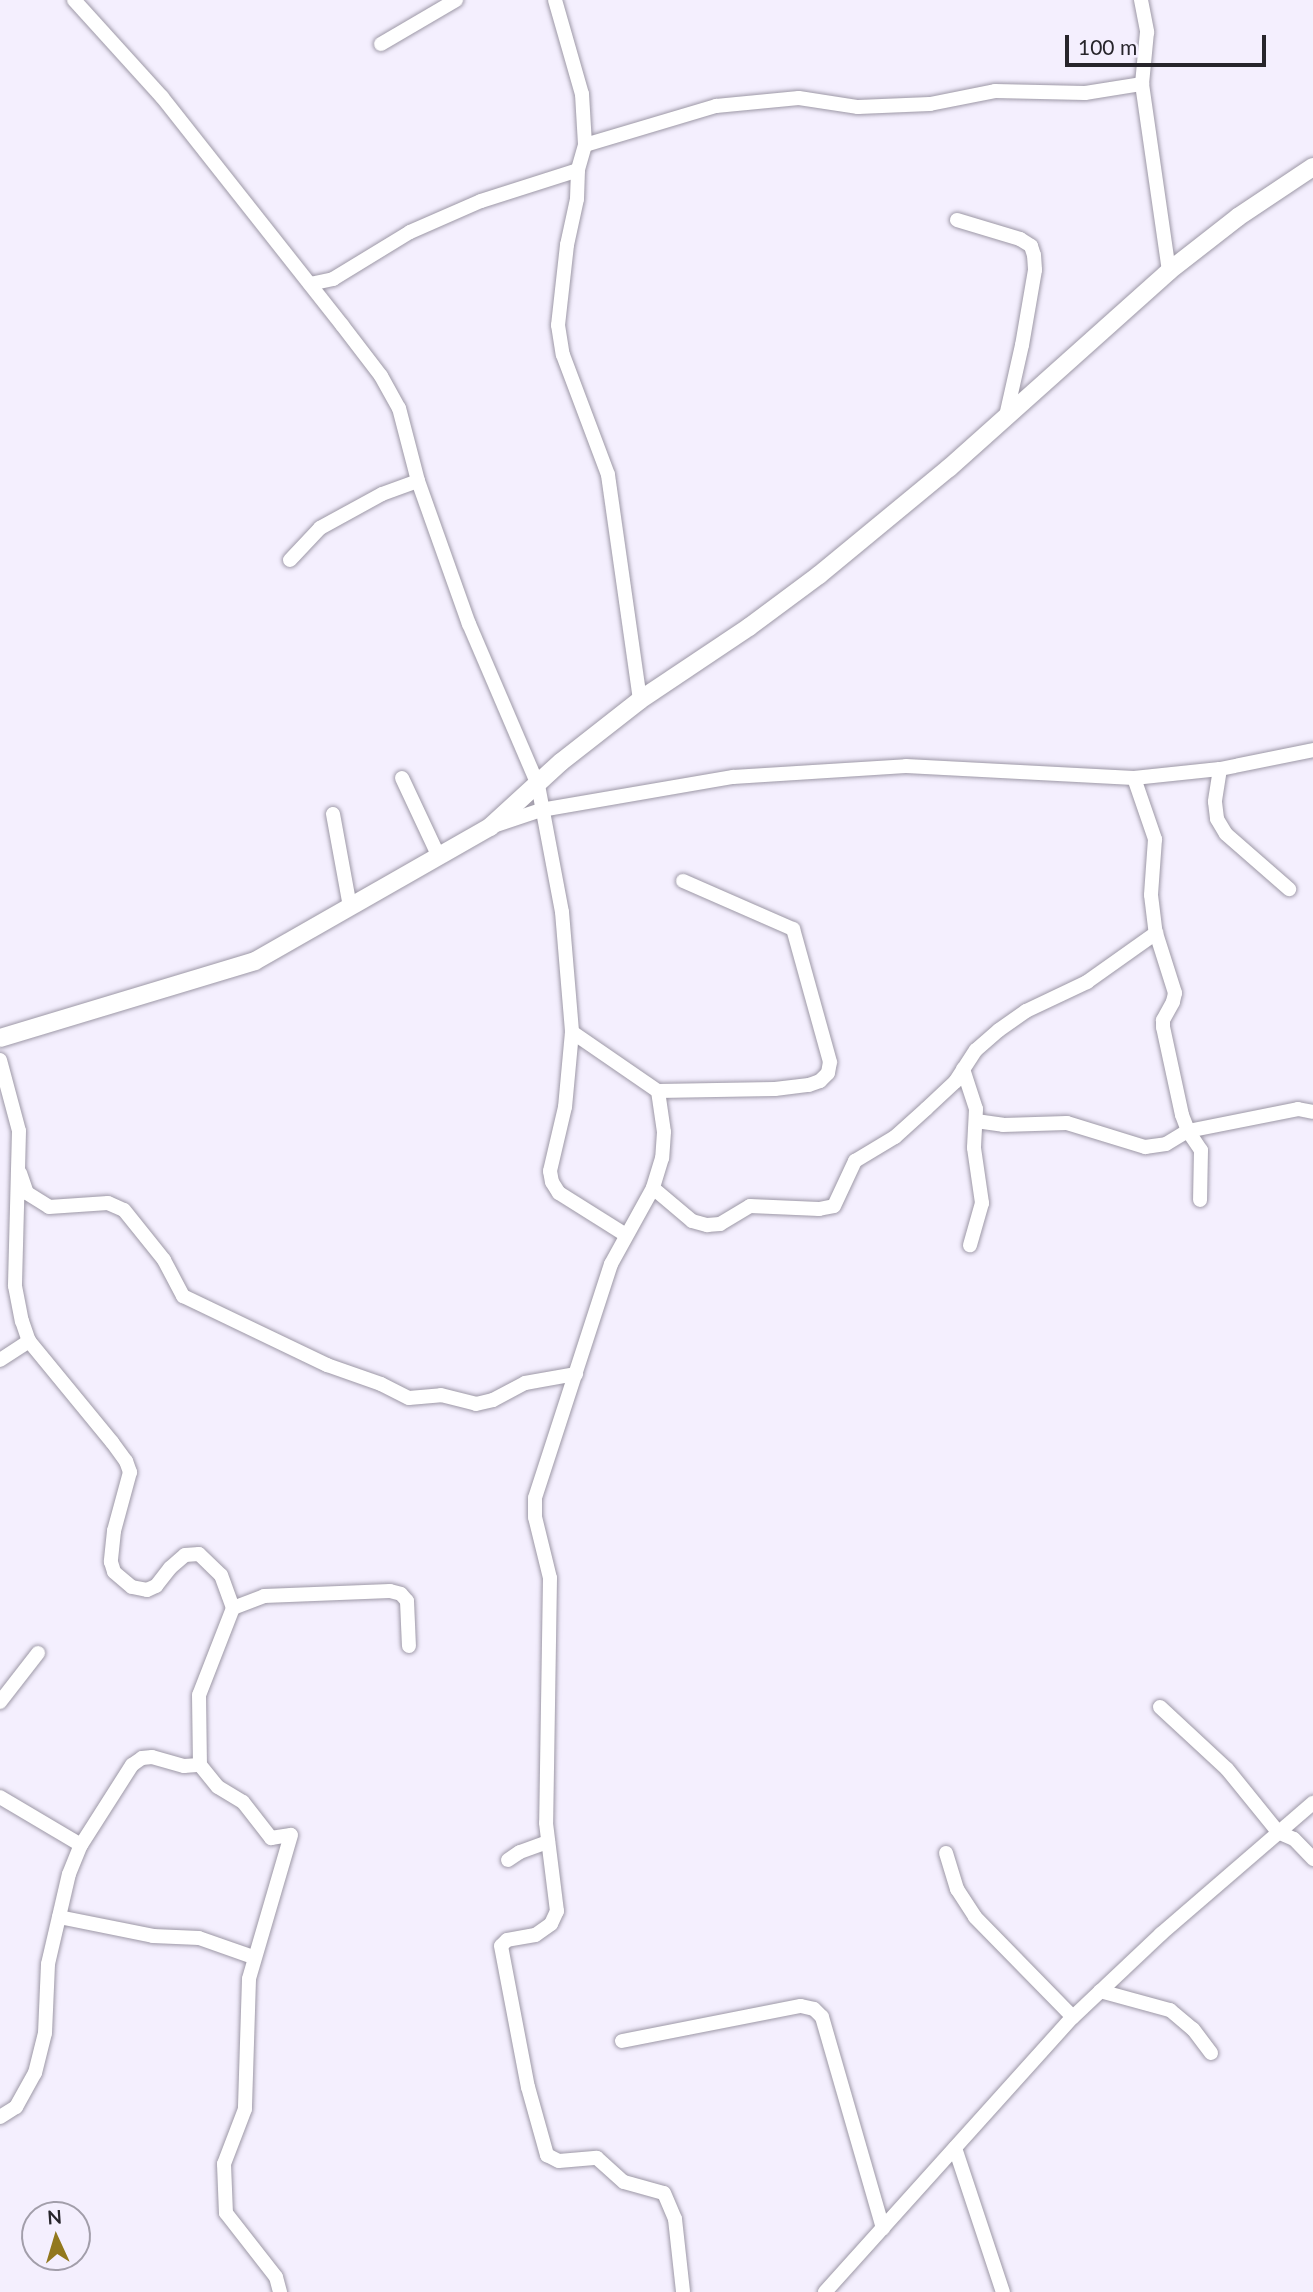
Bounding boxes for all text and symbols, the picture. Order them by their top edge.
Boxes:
scale bar [1068,21,1269,65]
text: 100 m [1078,34,1137,59]
north arrow [21,2201,91,2271]
text: N [47,2205,63,2229]

